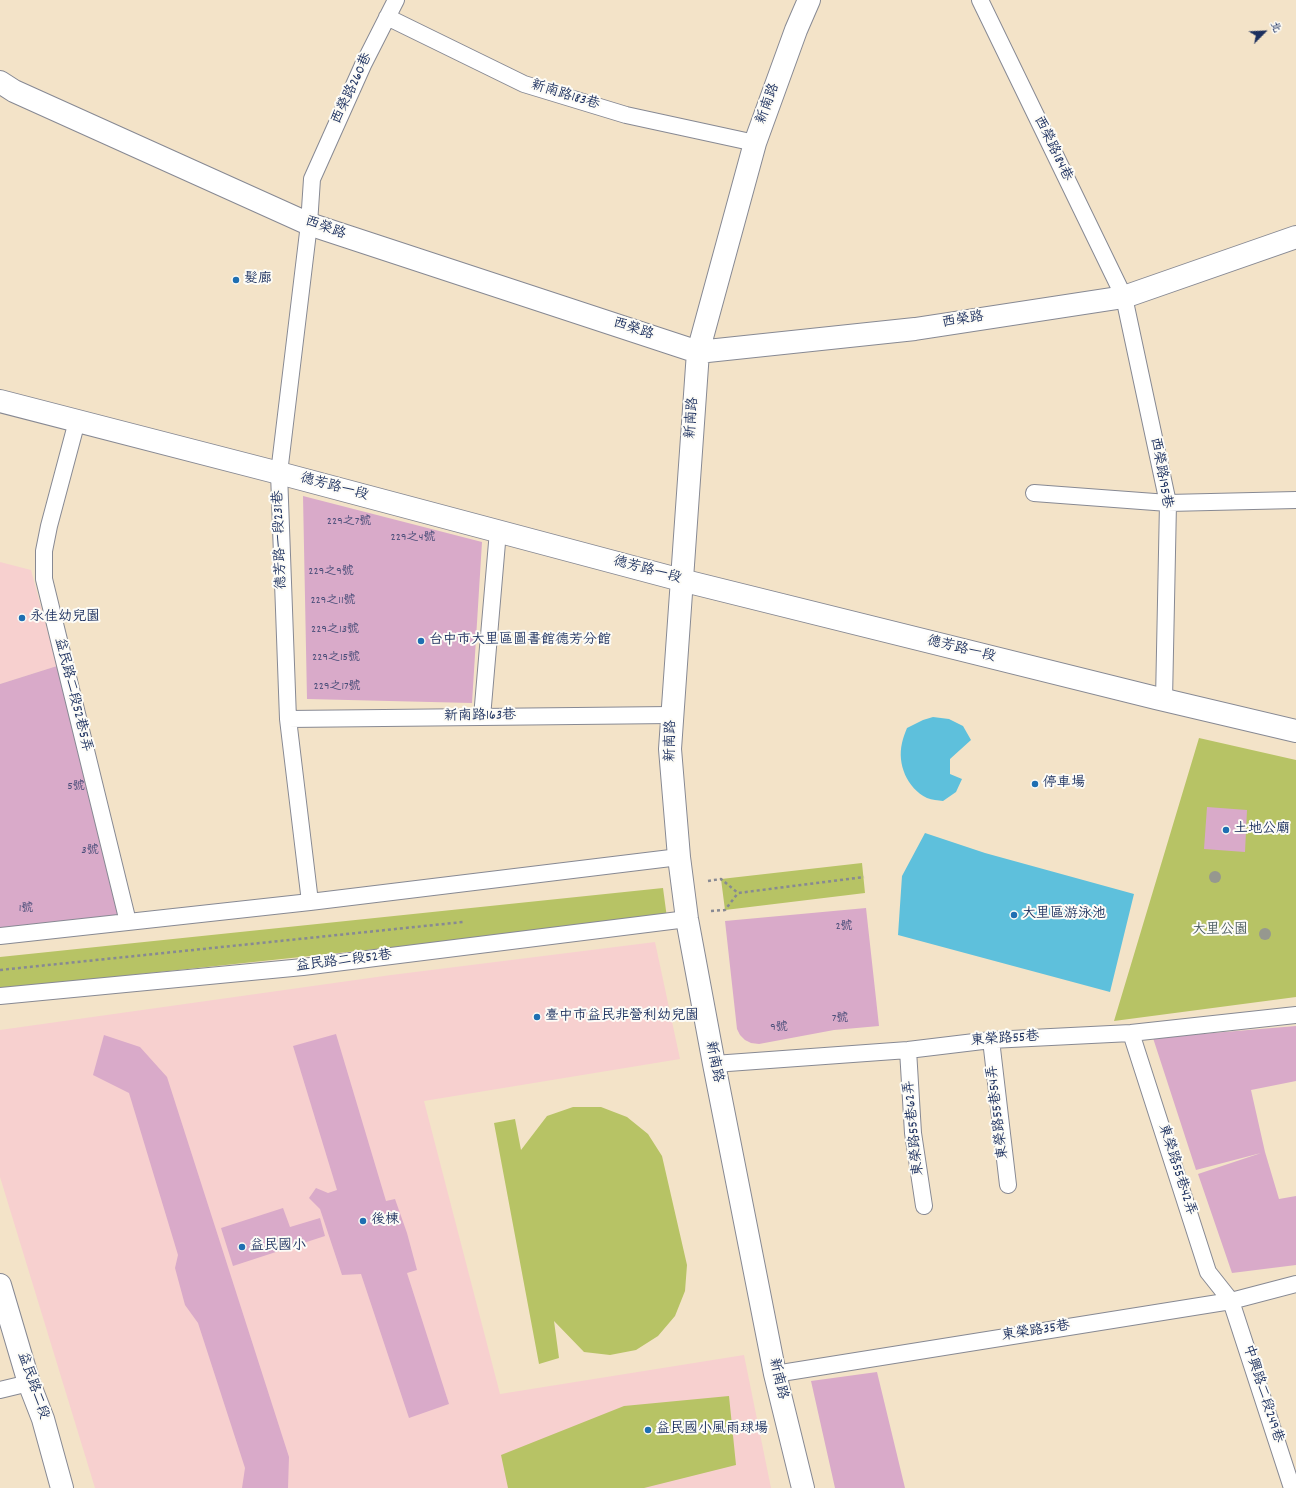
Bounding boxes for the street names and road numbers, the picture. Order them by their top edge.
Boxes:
street label: 西榮路260巷 [329,51,377,127]
street label: 新南路183巷 [529,78,601,114]
street label: 新南路 [754,81,784,127]
street label: 西榮路184巷 [1029,114,1075,184]
street label: 西榮路 [302,214,348,244]
street label: 西榮路 [941,309,985,333]
street label: 西榮路 [610,316,656,344]
street label: 新南路 [683,396,703,440]
street label: 西榮路195巷 [1145,436,1175,510]
street label: 德芳路一段 [298,471,370,505]
street label: 德芳路一段231巷 [271,490,291,590]
street label: 德芳路一段 [611,554,683,588]
street label: 德芳路一段 [925,633,997,667]
street label: 益民路二段52巷5弄 [50,636,94,754]
street label: 新南路163巷 [444,708,516,726]
street label: 新南路 [663,720,681,762]
street label: 益民路二段52巷 [295,948,393,976]
street label: 東榮路55巷 [970,1029,1040,1051]
street label: 新南路 [701,1040,725,1084]
street label: 東榮路55巷54弄 [985,1064,1013,1160]
street label: 東榮路55巷62弄 [902,1079,928,1177]
street label: 東榮路55巷42弄 [1153,1122,1199,1218]
street label: 東榮路35巷 [1001,1318,1071,1346]
street label: 中興路二段249巷 [1238,1343,1286,1445]
street label: 益民路二段 [13,1350,51,1422]
street label: 新南路 [764,1357,790,1401]

